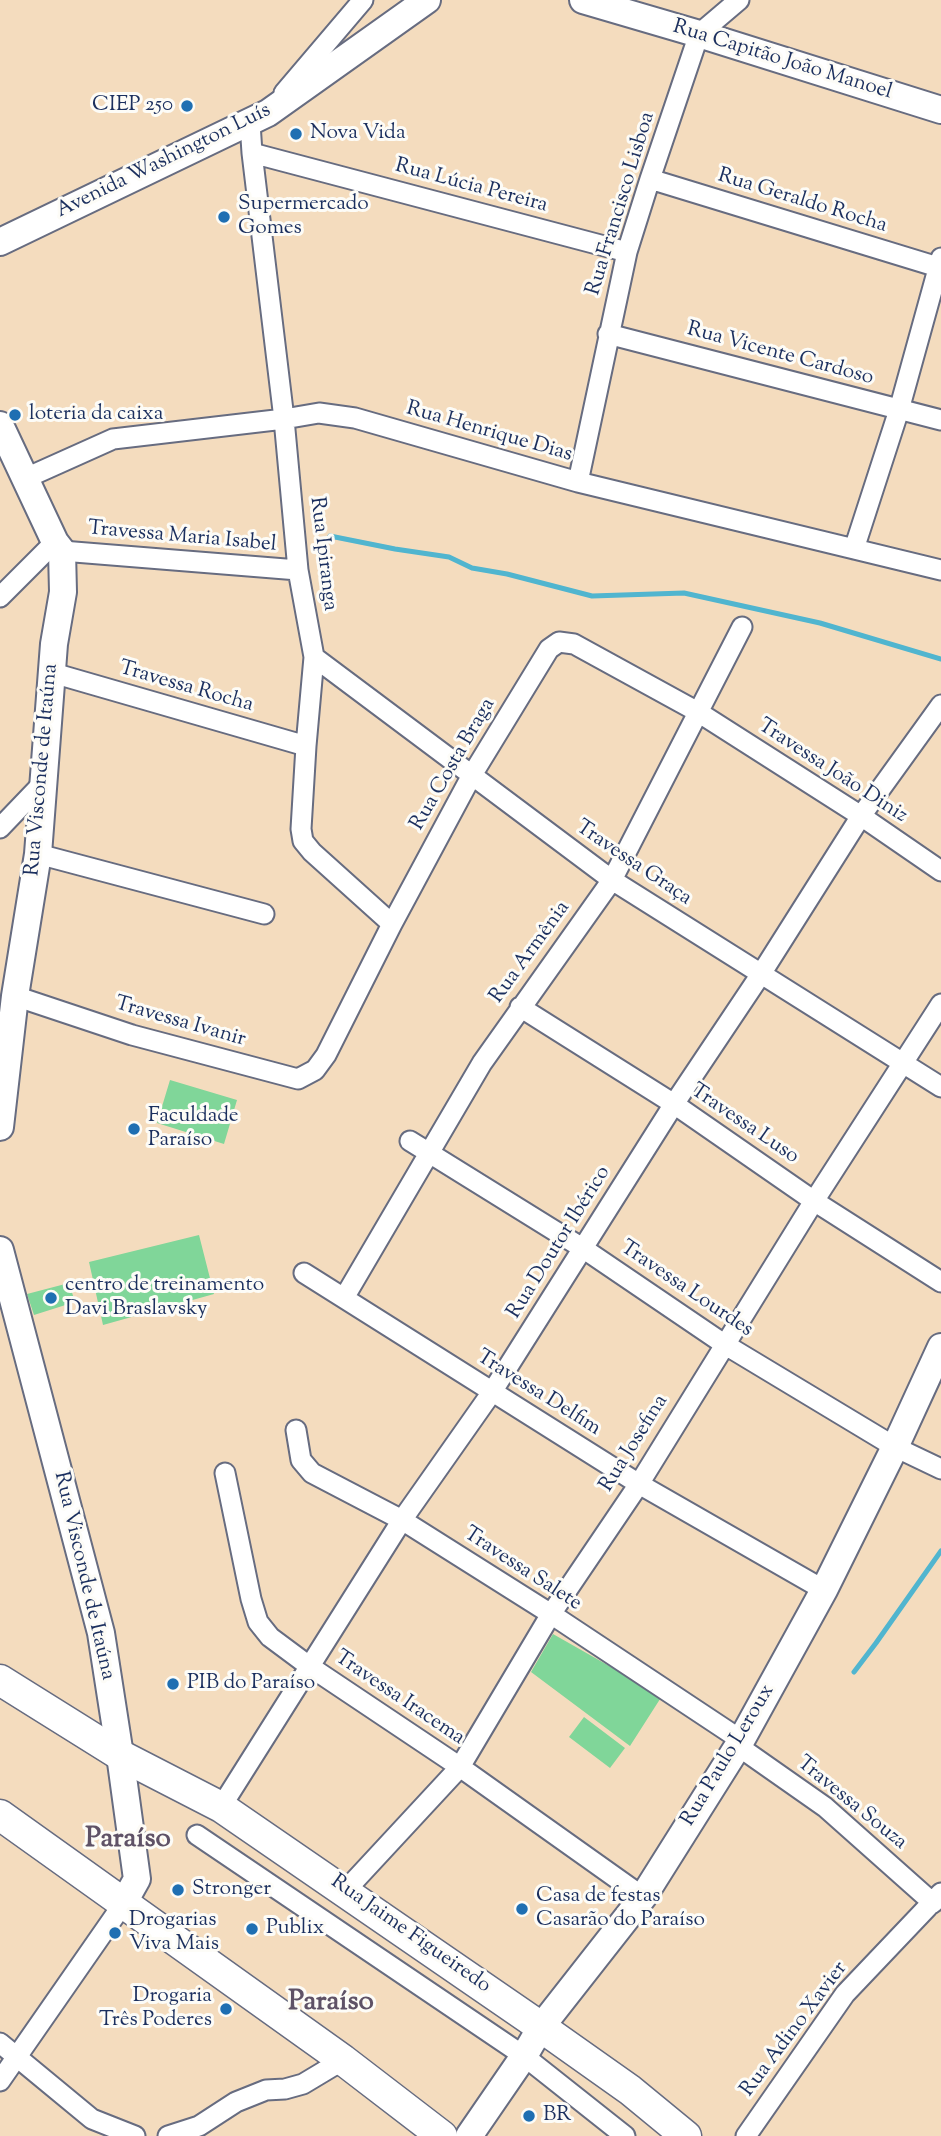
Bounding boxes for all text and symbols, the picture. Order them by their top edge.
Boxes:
street label: Rua Capitão João Manoel [669,16,895,106]
place label: CIEP 250 [92,93,173,119]
marker: CIEP 250 [179,98,195,114]
street label: Avenida Washington Luís [53,99,275,225]
street label: Rua Francisco Lisboa [582,109,662,299]
place label: Nova Vida [310,121,406,147]
marker: Nova Vida [288,126,304,142]
street label: Rua Lúcia Pereira [392,155,550,219]
street label: Rua Geraldo Rocha [714,164,890,240]
place label: Supermercado Gomes [238,192,369,242]
marker: Supermercado Gomes [216,209,232,225]
street label: Rua Vicente Cardoso [684,318,876,392]
street label: Rua Henrique Dias [403,397,575,469]
place label: loteria da caixa [29,402,163,428]
marker: loteria da caixa [7,407,23,423]
street label: Rua Ipiranga [302,495,342,613]
street label: Travessa Maria Isabel [87,517,277,559]
street label: Travessa Rocha [116,657,256,719]
street label: Rua Visconde de Itaúna [21,663,65,877]
street label: Rua Costa Braga [406,694,502,836]
street label: Travessa João Diniz [753,714,911,830]
street label: Travessa Graça [570,816,696,912]
street label: Rua Armênia [485,897,577,1009]
street label: Travessa Ivanir [112,992,248,1054]
street label: Travessa Luso [685,1079,803,1171]
place label: Faculdade Paraíso [148,1104,239,1154]
marker: Faculdade Paraíso [126,1121,142,1137]
street label: Rua Doutor Ibérico [503,1162,617,1324]
street label: Travessa Lourdes [615,1236,757,1344]
place label: centro de treinamento Davi Braslavsky [65,1273,264,1323]
marker: centro de treinamento Davi Braslavsky [43,1290,59,1306]
street label: Travessa Delfim [471,1346,605,1442]
street label: Rua Josefina [595,1391,675,1497]
street label: Rua Visconde de Itaúna [47,1469,119,1683]
street label: Travessa Salete [458,1523,586,1617]
street label: Travessa Iracema [329,1646,469,1752]
place label: PIB do Paraíso [187,1671,315,1697]
marker: PIB do Paraíso [165,1676,181,1692]
street label: Rua Paulo Leroux [677,1681,781,1831]
street label: Travessa Souza [791,1752,911,1856]
district label: Paraíso [85,1824,171,1858]
street label: Rua Jaime Figueiredo [325,1870,495,2000]
place label: Stronger [192,1877,271,1903]
marker: Stronger [170,1882,186,1898]
place label: Casa de festas Casarão do Paraíso [536,1884,705,1934]
marker: Casa de festas Casarão do Paraíso [514,1901,530,1917]
place label: Drogarias Viva Mais [129,1908,219,1958]
place label: Publix [266,1916,324,1942]
marker: Publix [244,1921,260,1937]
marker: Drogarias Viva Mais [107,1925,123,1941]
street label: Rua Adino Xavier [736,1958,854,2102]
place label: Drogaria Três Poderes [99,1984,212,2034]
district label: Paraíso [288,1987,374,2021]
marker: Drogaria Três Poderes [218,2001,234,2017]
place label: BR [543,2103,571,2129]
marker: BR [521,2108,537,2124]

